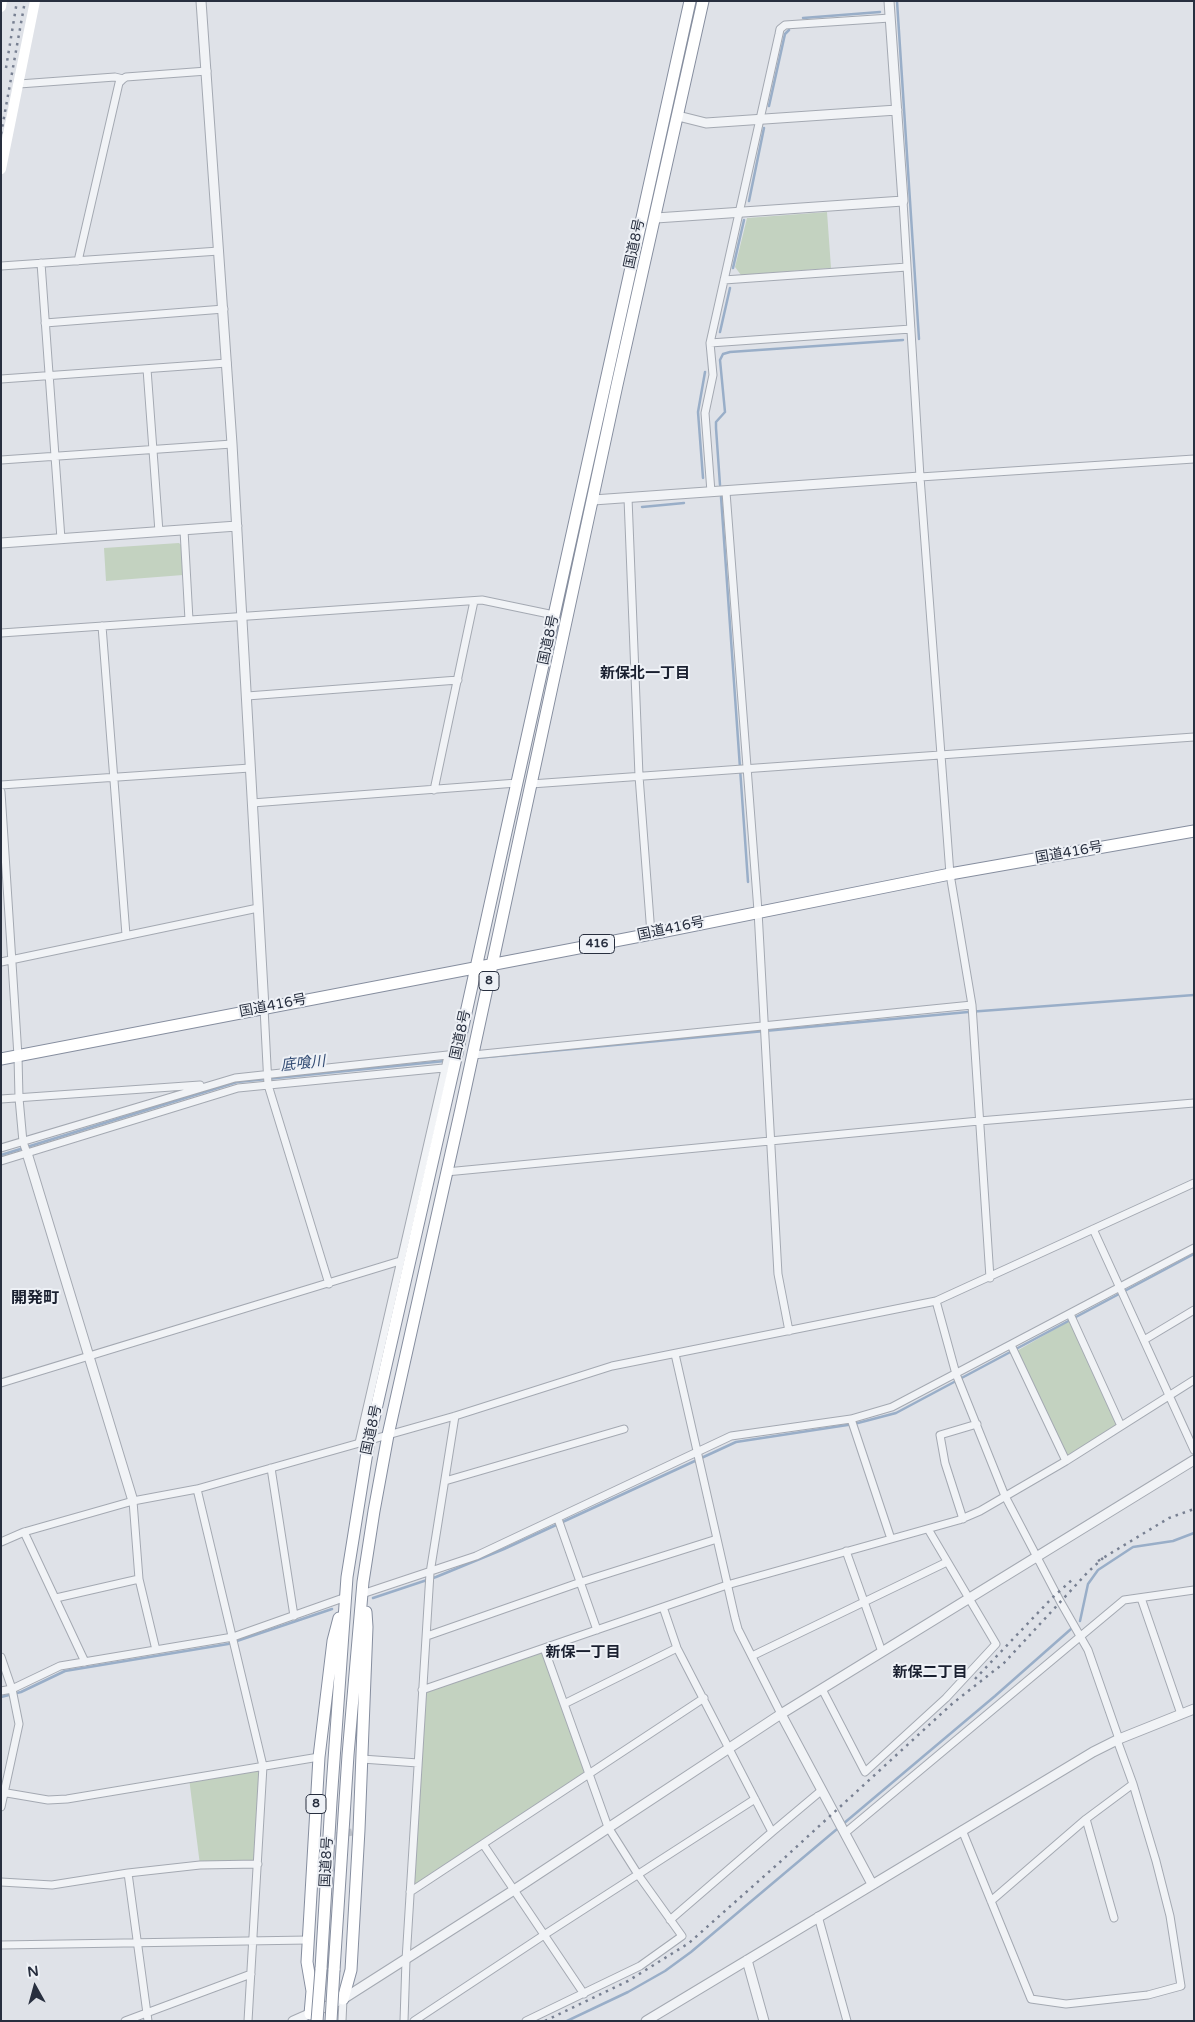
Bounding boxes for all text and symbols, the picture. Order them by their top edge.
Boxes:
street label: 国道8号 [622,217,648,271]
street label: 国道8号 [536,613,562,667]
district label: 新保北一丁目 [600,665,690,683]
street label: 国道416号 [1034,839,1104,867]
street label: 国道416号 [636,914,706,944]
road number: 416 [580,934,614,954]
road number: 8 [479,971,499,990]
street label: 国道416号 [238,991,308,1021]
street label: 国道8号 [448,1008,474,1062]
water label: 底喰川 [280,1053,326,1075]
district label: 開発町 [11,1289,59,1309]
street label: 国道8号 [359,1403,385,1457]
district label: 新保一丁目 [546,1644,620,1662]
district label: 新保二丁目 [893,1664,967,1682]
road number: 8 [306,1795,326,1814]
street label: 国道8号 [317,1836,337,1888]
north arrow [10,1962,60,2012]
text: N [26,1962,40,1981]

